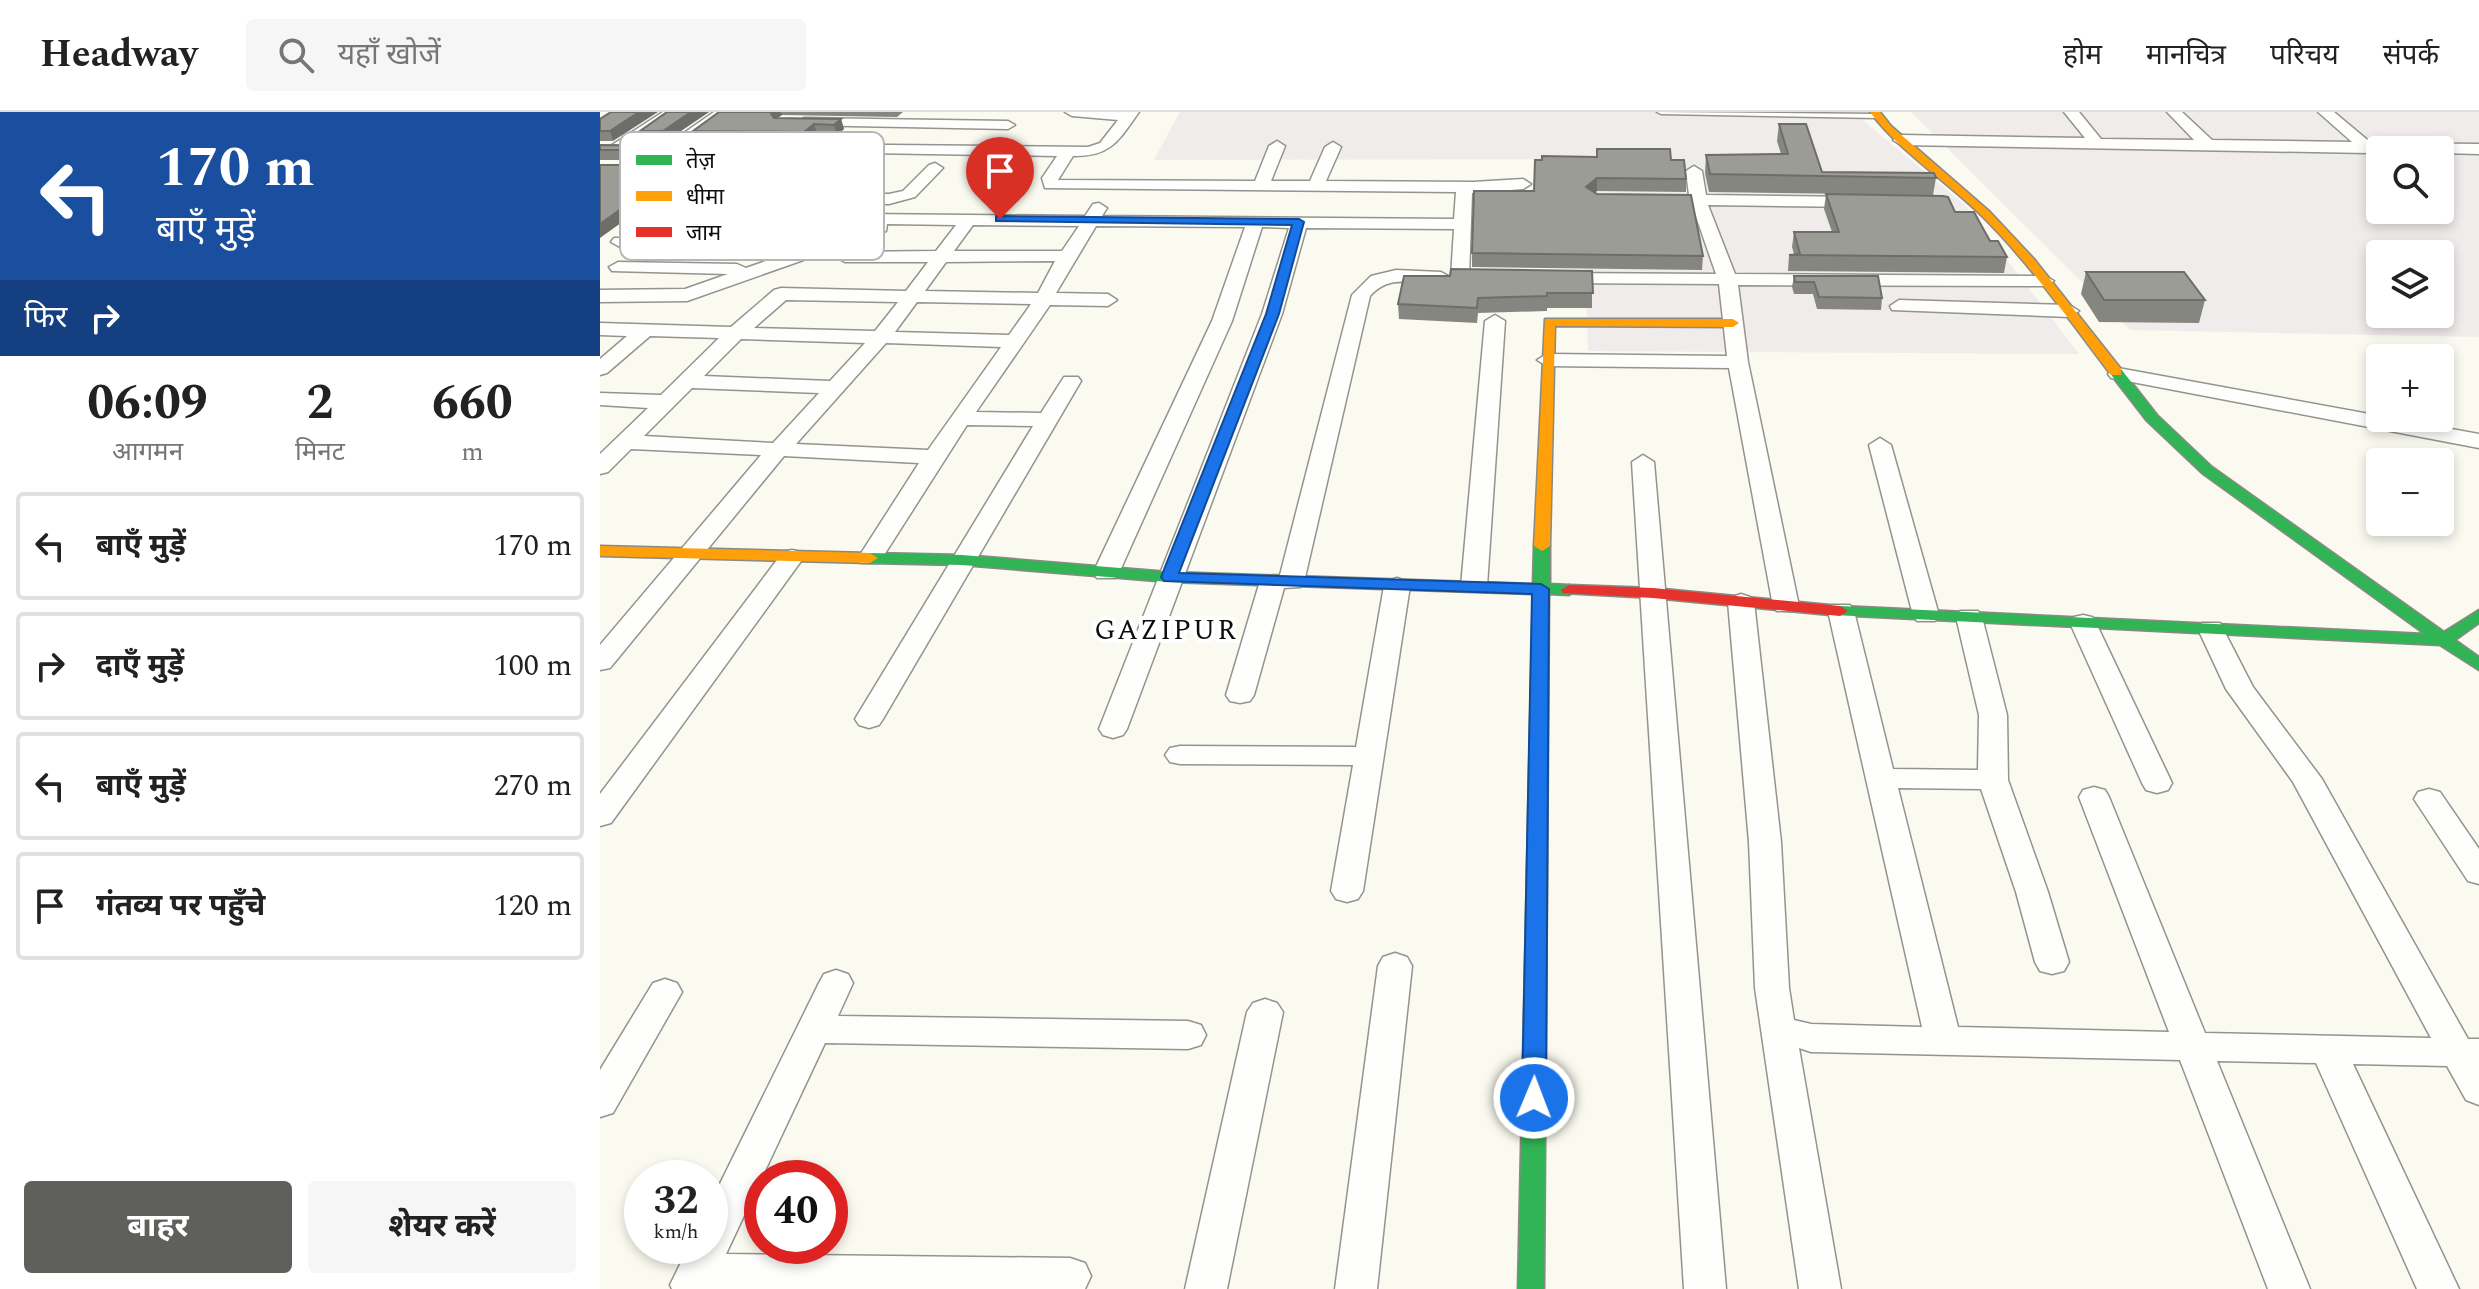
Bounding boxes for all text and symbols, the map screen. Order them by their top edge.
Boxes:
search box [246,19,806,91]
text: Headway [40,26,198,84]
text: यहाँ खोजें [338,32,441,78]
icon: search [274,33,318,77]
text: होम [2063,34,2102,77]
text: मानचित्र [2146,34,2226,77]
text: परिचय [2270,34,2339,77]
text: संपर्क [2383,34,2439,77]
text: 170 m [156,126,315,211]
legend [620,132,884,260]
map controls [2366,136,2454,536]
button: search [2366,136,2454,224]
pin [966,137,1034,219]
icon: left [24,144,128,248]
text: तेज़ [686,145,716,178]
icon: arrive [978,149,1022,193]
text: धीमा [686,181,724,214]
text: बाएँ मुड़ें [156,203,256,258]
text: जाम [686,217,722,250]
button: layers [2366,240,2454,328]
text: फिर [24,295,67,341]
icon: right [83,296,127,340]
button: + [2366,344,2454,432]
text: 06:09 [87,367,208,440]
text: 2 [306,367,333,440]
text: 660 [432,367,513,440]
text: आगमन [112,432,183,472]
text: मिनट [295,432,345,472]
text: m [461,432,484,472]
button: − [2366,448,2454,536]
text: बाएँ मुड़ें [96,523,186,569]
text: 170 m [494,523,572,569]
icon: left [28,524,72,568]
district label: GAZIPUR [1094,609,1238,652]
text: दाएँ मुड़ें [96,643,184,689]
text: 100 m [494,643,572,689]
icon: right [28,644,72,688]
text: बाएँ मुड़ें [96,763,186,809]
text: 270 m [494,763,572,809]
icon: left [28,764,72,808]
text: गंतव्य पर पहुँचे [96,883,265,929]
text: 120 m [494,883,572,929]
icon: arrive [28,884,72,928]
position arrow [1492,1056,1576,1140]
speed limit sign: 40 [744,1160,848,1264]
text: 32 [654,1171,698,1232]
button: बाहर [24,1181,292,1273]
button: शेयर करें [308,1181,576,1273]
text: km/h [654,1217,699,1247]

